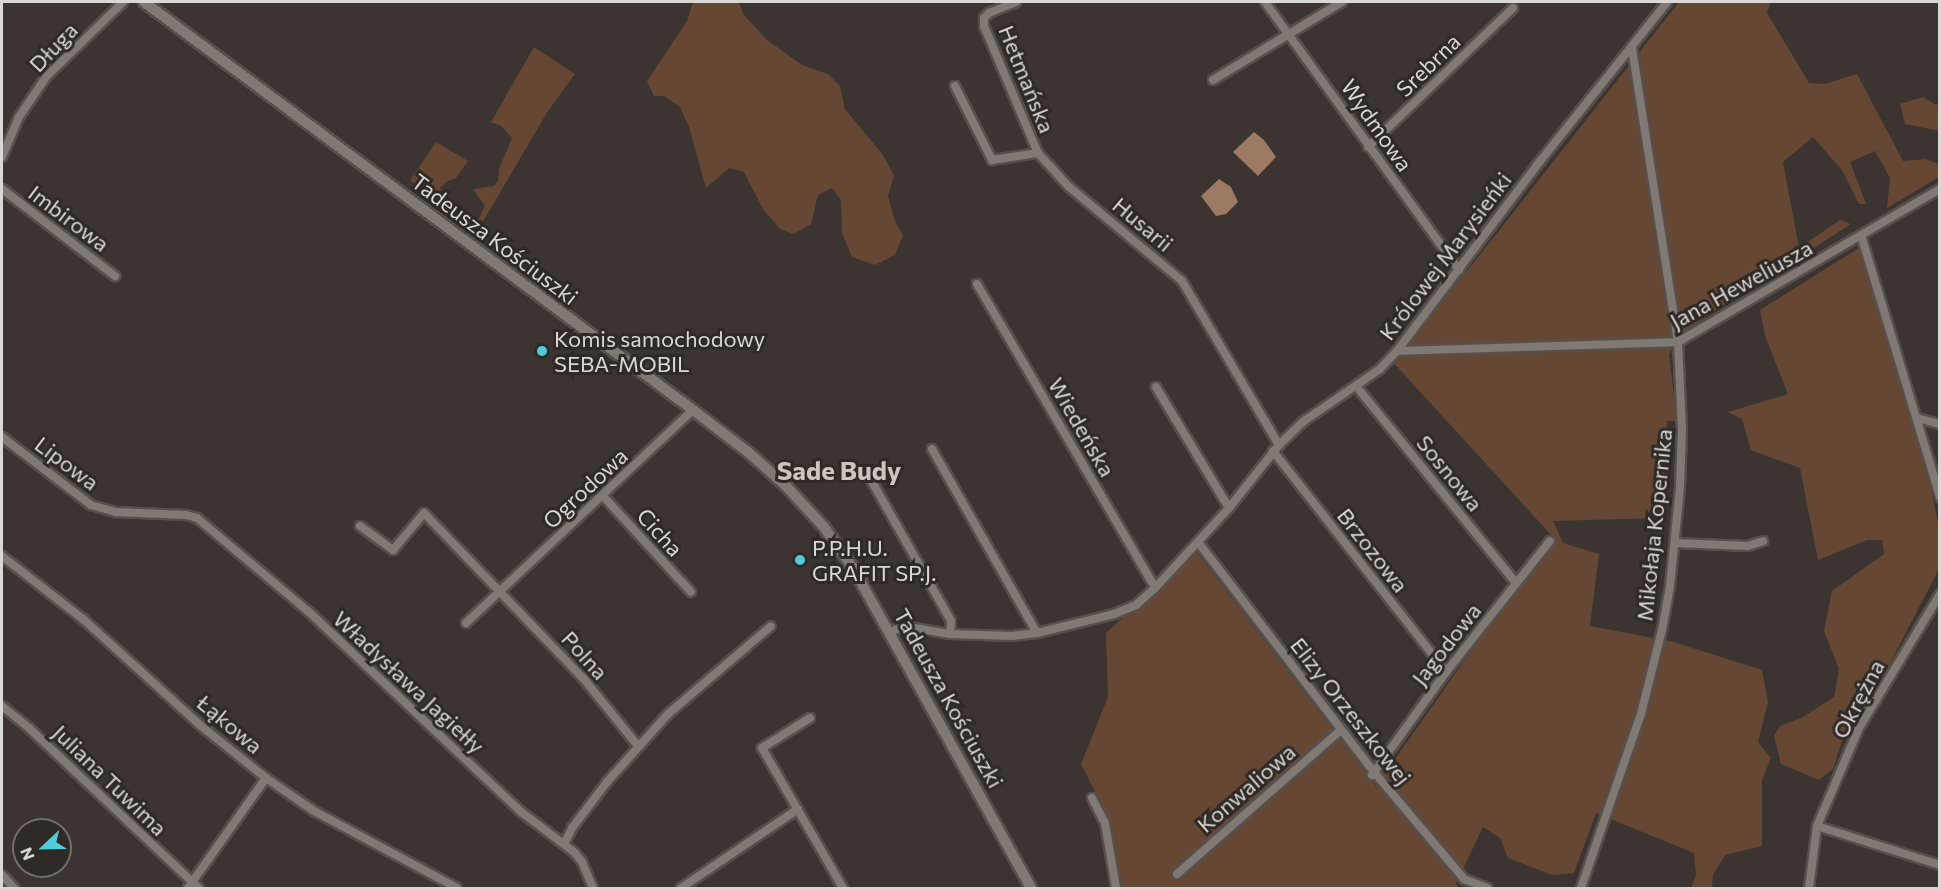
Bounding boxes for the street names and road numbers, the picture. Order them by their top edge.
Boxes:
street label: Długa [23,17,83,77]
street label: Hetmańska [993,21,1061,137]
street label: Srebrna [1390,28,1466,102]
street label: Wydmowa [1336,74,1418,176]
street label: Królowej Marysieńki [1373,167,1517,345]
street label: Tadeusza Kościuszki [407,168,583,310]
street label: Imbirowa [23,179,115,257]
street label: Husarii [1108,191,1178,257]
street label: Jana Heweliusza [1665,234,1817,334]
street label: Wiedeńska [1043,373,1121,481]
street label: Mikołaja Kopernika [1631,428,1677,622]
street label: Sosnowa [1411,430,1489,516]
street label: Lipowa [30,431,104,495]
street label: Ogrodowa [537,442,633,534]
street label: Cicha [632,502,688,562]
street label: Brzozowa [1332,503,1414,597]
street label: Jagodowa [1406,598,1486,690]
street label: Tadeusza Kościuszki [889,604,1009,792]
street label: Władysława Jagiełły [328,605,490,759]
street label: Polna [556,625,614,685]
street label: Elizy Orzeszkowej [1285,632,1417,790]
street label: Okrężna [1826,655,1890,743]
street label: Łąkowa [192,689,268,759]
street label: Juliana Tuwima [47,719,173,841]
street label: Konwaliowa [1192,738,1300,838]

